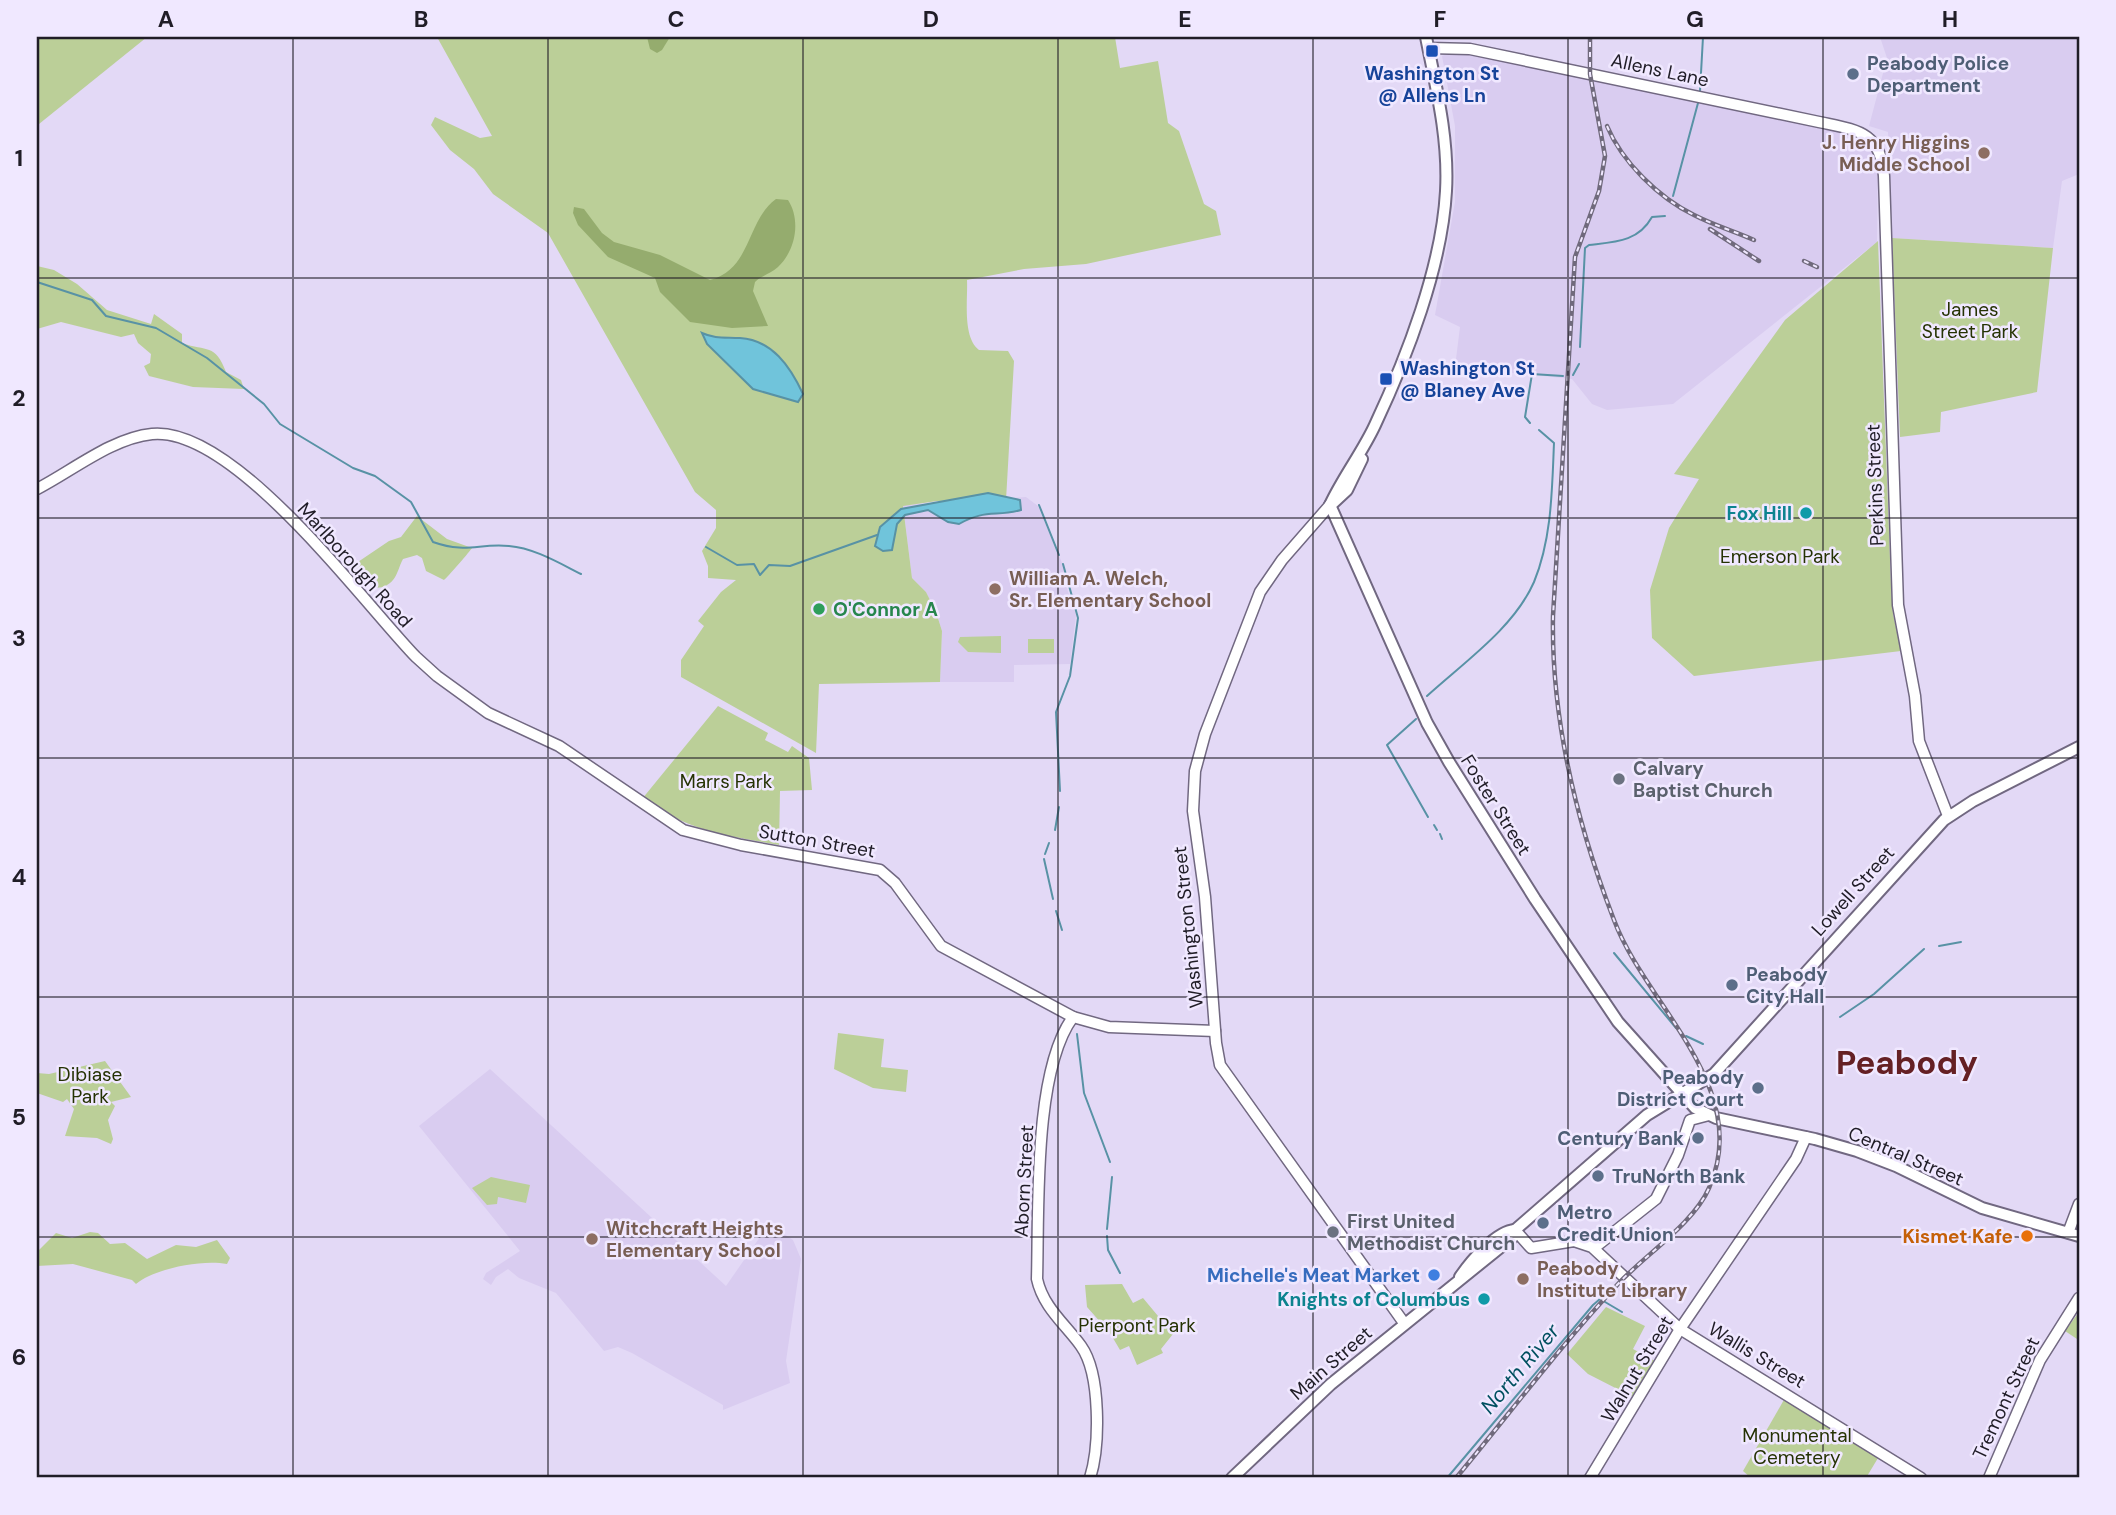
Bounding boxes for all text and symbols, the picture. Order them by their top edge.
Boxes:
text: A [158,4,174,34]
text: B [414,4,428,34]
text: C [668,4,684,34]
text: D [923,4,939,34]
text: E [1178,4,1192,34]
text: F [1434,4,1447,34]
text: G [1686,4,1704,34]
text: H [1942,4,1958,34]
marker: Washington St @ Allens Ln [1424,43,1440,59]
street label: Allens Lane [1609,47,1711,93]
place label: Peabody Police Department [1867,51,2009,98]
place label: Washington St @ Allens Ln [1365,61,1499,108]
marker: Peabody Police Department [1845,66,1861,82]
place label: J. Henry Higgins Middle School [1822,130,1970,177]
text: 1 [15,143,23,173]
marker: J. Henry Higgins Middle School [1976,145,1992,161]
park label: James Street Park [1922,297,2019,344]
place label: Washington St @ Blaney Ave [1400,356,1535,403]
marker: Washington St @ Blaney Ave [1378,371,1394,387]
text: 2 [12,383,26,413]
street label: Perkins Street [1860,424,1890,546]
street label: Marlborough Road [292,497,418,633]
place label: Fox Hill [1727,501,1792,526]
marker: Fox Hill [1798,505,1814,521]
park label: Emerson Park [1720,544,1840,569]
place label: William A. Welch, Sr. Elementary School [1009,566,1211,613]
marker: William A. Welch, Sr. Elementary School [987,581,1003,597]
place label: O'Connor A [833,597,939,622]
marker: O'Connor A [811,601,827,617]
text: 3 [12,623,26,653]
street label: Foster Street [1455,750,1537,860]
place label: Calvary Baptist Church [1633,756,1773,803]
park label: Marrs Park [680,769,773,794]
marker: Calvary Baptist Church [1611,771,1627,787]
street label: Sutton Street [757,818,877,864]
street label: Lowell Street [1806,841,1900,941]
street label: Washington Street [1167,845,1209,1009]
text: 4 [12,862,27,892]
place label: Peabody City Hall [1746,962,1828,1009]
marker: Peabody City Hall [1724,977,1740,993]
district label: Peabody [1836,1041,1978,1084]
park label: Dibiase Park [58,1062,122,1109]
place label: Peabody District Court [1617,1065,1745,1112]
marker: Peabody District Court [1750,1080,1766,1096]
text: 5 [12,1102,26,1132]
street label: Central Street [1844,1120,1968,1192]
street label: Aborn Street [1009,1124,1039,1238]
place label: Century Bank [1557,1126,1684,1151]
marker: Century Bank [1690,1130,1706,1146]
place label: TruNorth Bank [1612,1164,1746,1189]
marker: TruNorth Bank [1590,1168,1606,1184]
place label: Metro Credit Union [1557,1200,1674,1247]
place label: First United Methodist Church [1347,1209,1515,1256]
marker: Metro Credit Union [1535,1215,1551,1231]
place label: Witchcraft Heights Elementary School [606,1216,784,1263]
marker: First United Methodist Church [1325,1224,1341,1240]
place label: Kismet Kafe [1902,1224,2013,1249]
marker: Kismet Kafe [2019,1228,2035,1244]
marker: Witchcraft Heights Elementary School [584,1231,600,1247]
place label: Peabody Institute Library [1537,1256,1688,1303]
place label: Michelle's Meat Market [1207,1263,1420,1288]
marker: Michelle's Meat Market [1426,1267,1442,1283]
marker: Peabody Institute Library [1515,1271,1531,1287]
place label: Knights of Columbus [1277,1287,1470,1312]
marker: Knights of Columbus [1476,1291,1492,1307]
street label: Walnut Street [1595,1311,1679,1427]
park label: Pierpont Park [1078,1313,1196,1338]
street label: Wallis Street [1704,1316,1810,1394]
water label: North River [1474,1317,1567,1420]
street label: Main Street [1285,1321,1377,1405]
street label: Tremont Street [1967,1333,2045,1463]
text: 6 [12,1342,26,1372]
park label: Monumental Cemetery [1742,1423,1852,1470]

